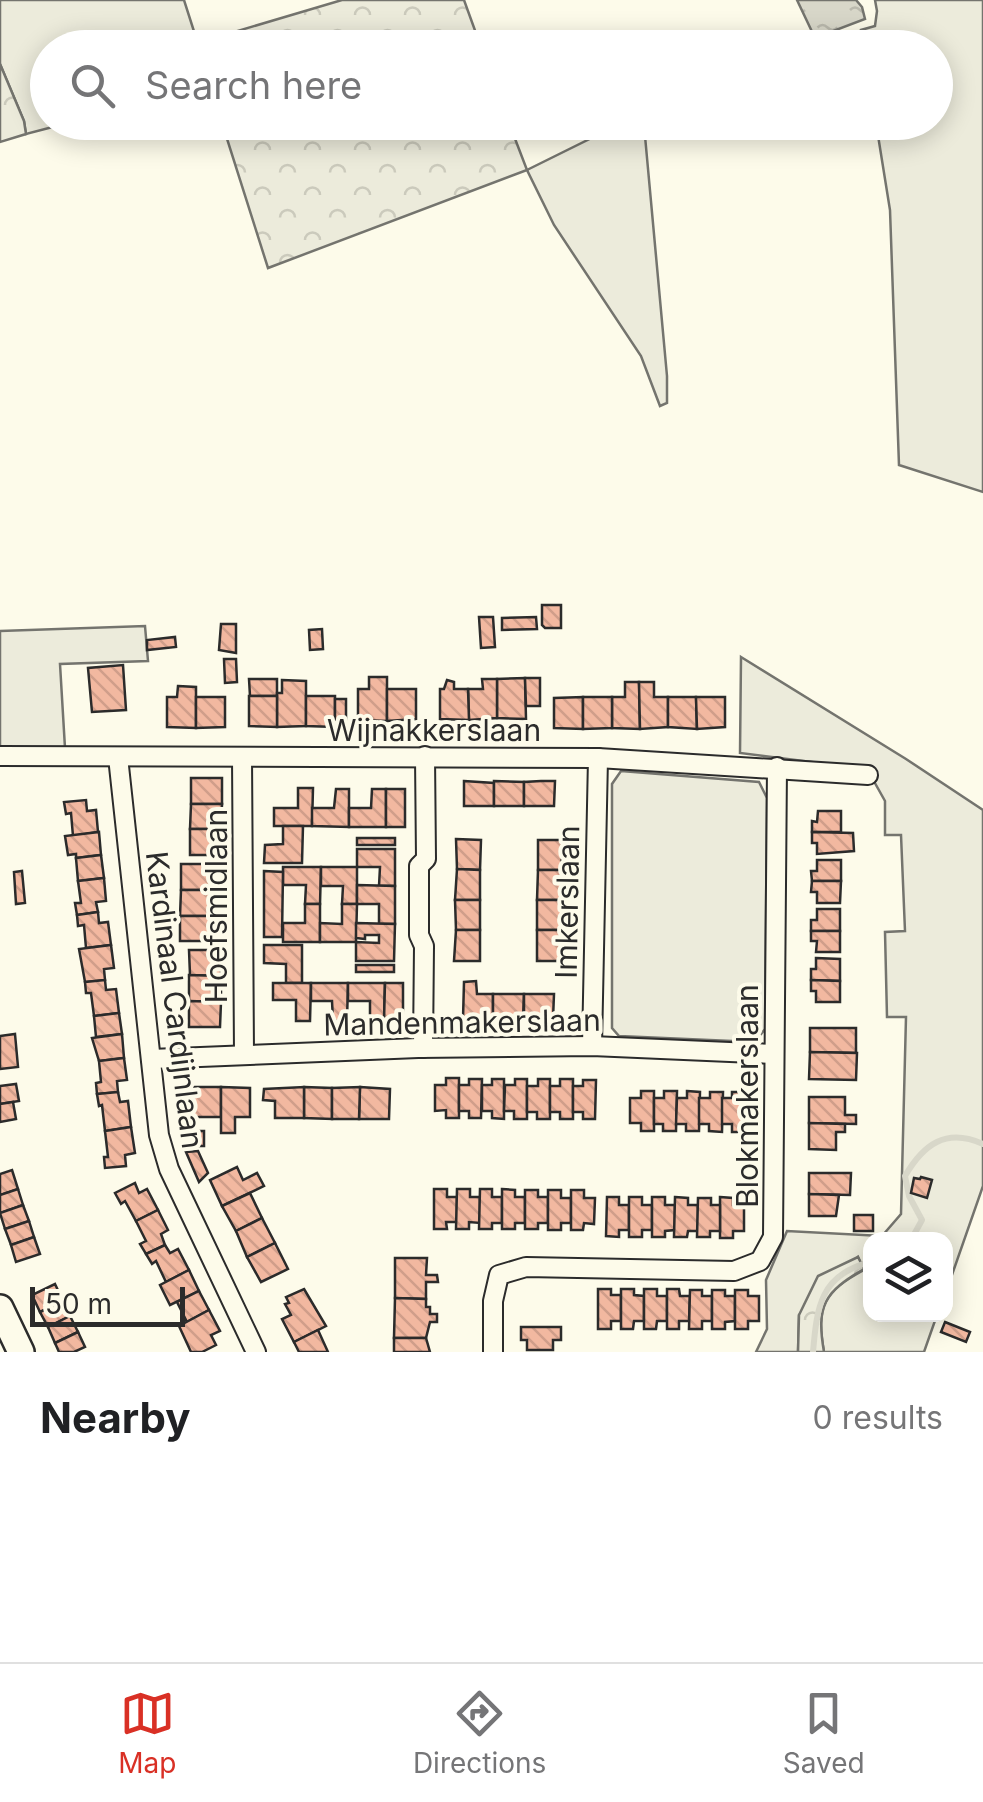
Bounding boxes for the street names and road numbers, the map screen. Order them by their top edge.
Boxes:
street label: Wijnakkerslaan [327,712,541,748]
street label: Hoefsmidlaan [198,809,234,1003]
street label: Imkerslaan [548,825,586,979]
street label: Kardinaal Cardijnlaan [139,849,211,1151]
street label: Blokmakerslaan [729,984,765,1208]
street label: Mandenmakerslaan [323,1002,601,1042]

